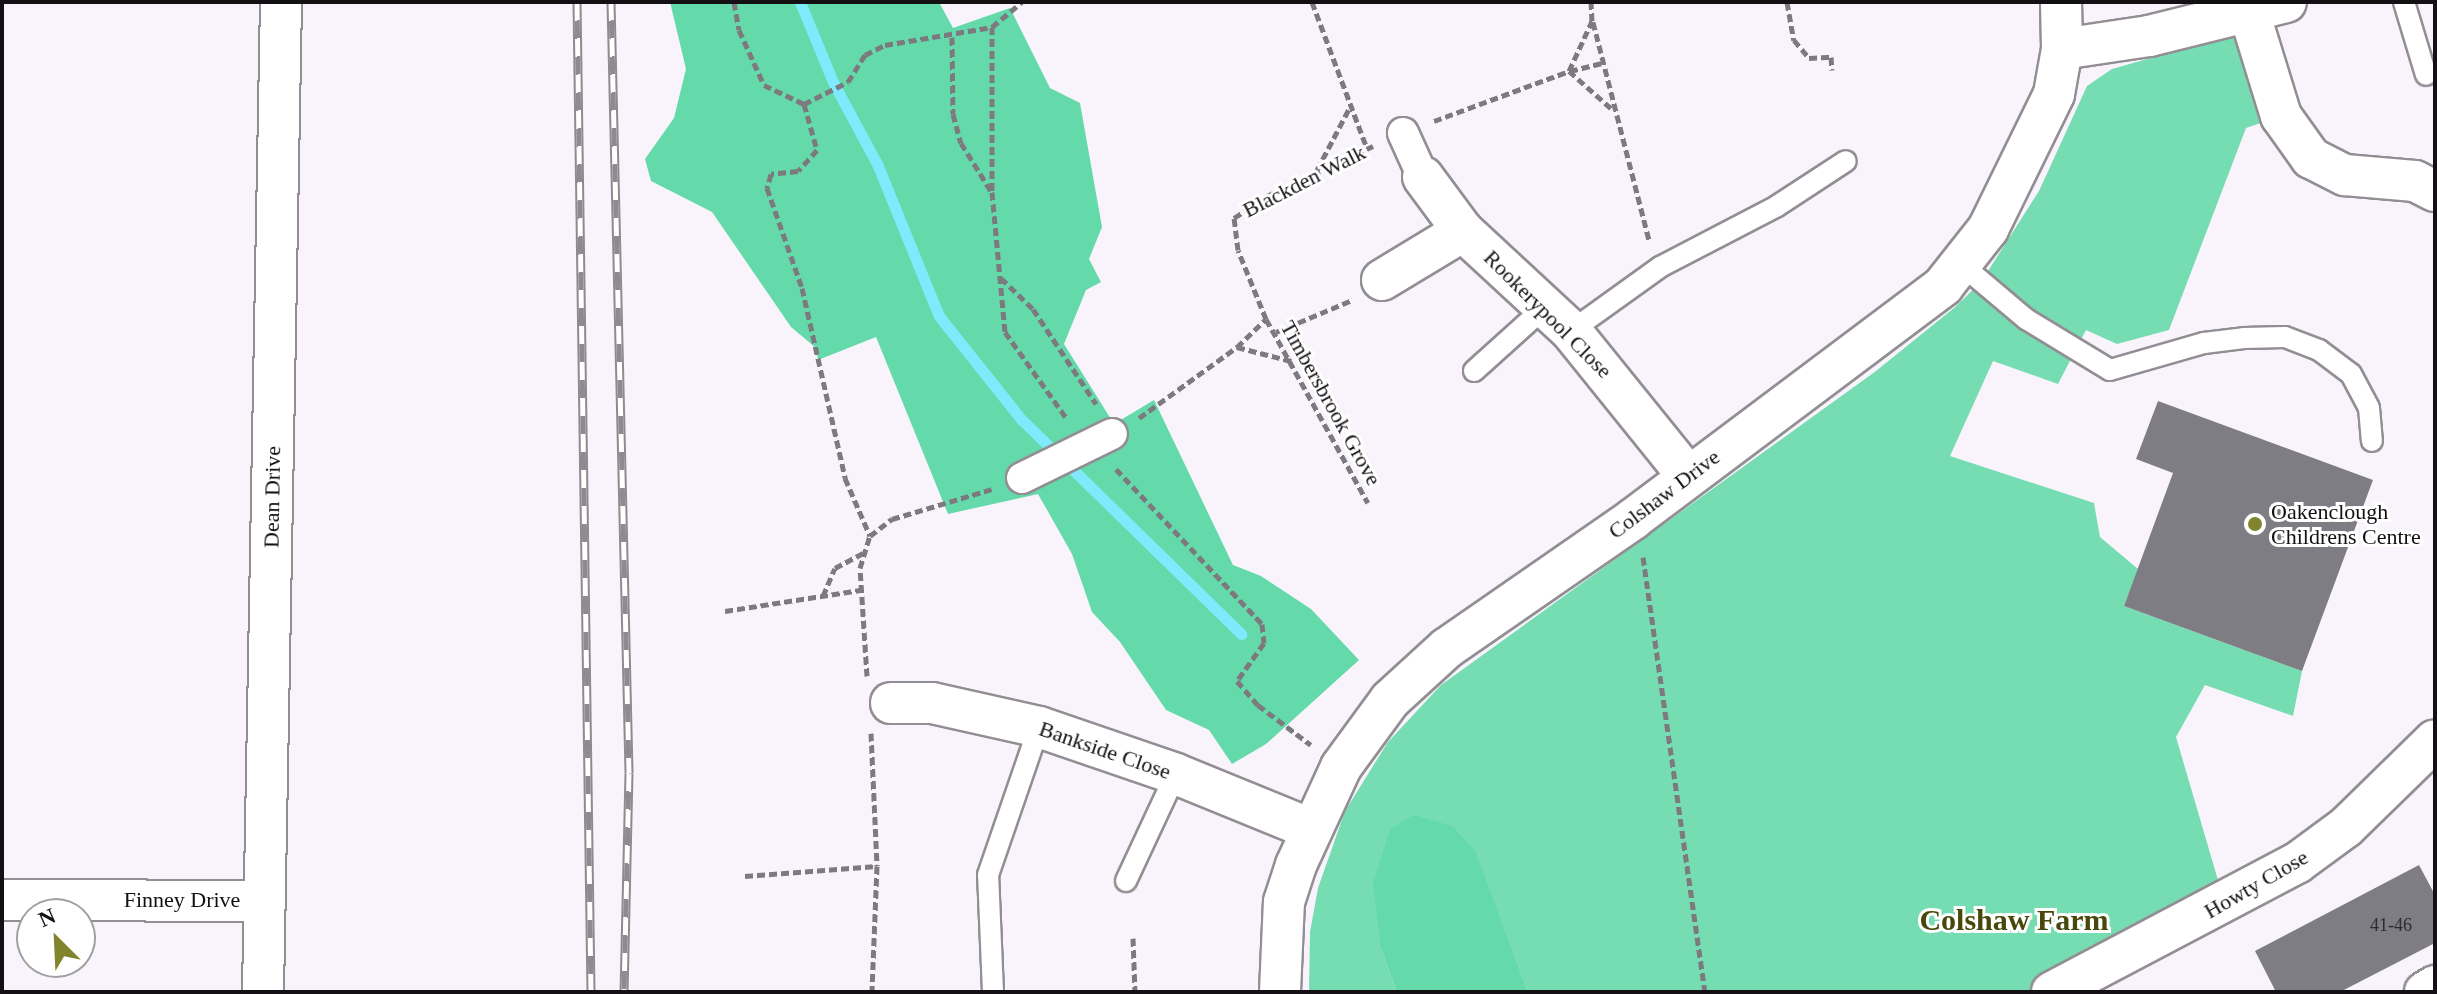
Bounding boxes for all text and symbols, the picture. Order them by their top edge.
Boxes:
street label: Blackden Walk [1238,139,1370,223]
street label: Rookerypool Close [1478,244,1618,384]
street label: Timbersbrook Grove [1275,316,1387,490]
street label: Colshaw Drive [1603,444,1725,544]
street label: Dean Drive [258,446,286,548]
place label: Oakenclough Childrens Centre [2271,498,2421,550]
marker: Oakenclough Childrens Centre [2246,515,2264,533]
street label: Bankside Close [1036,715,1174,785]
street label: Howty Close [2199,844,2313,924]
street label: Finney Drive [124,887,240,913]
north arrow [16,898,96,978]
district label: Colshaw Farm [1919,902,2109,938]
text: N [34,903,59,932]
house number: 41-46 [2370,914,2412,936]

